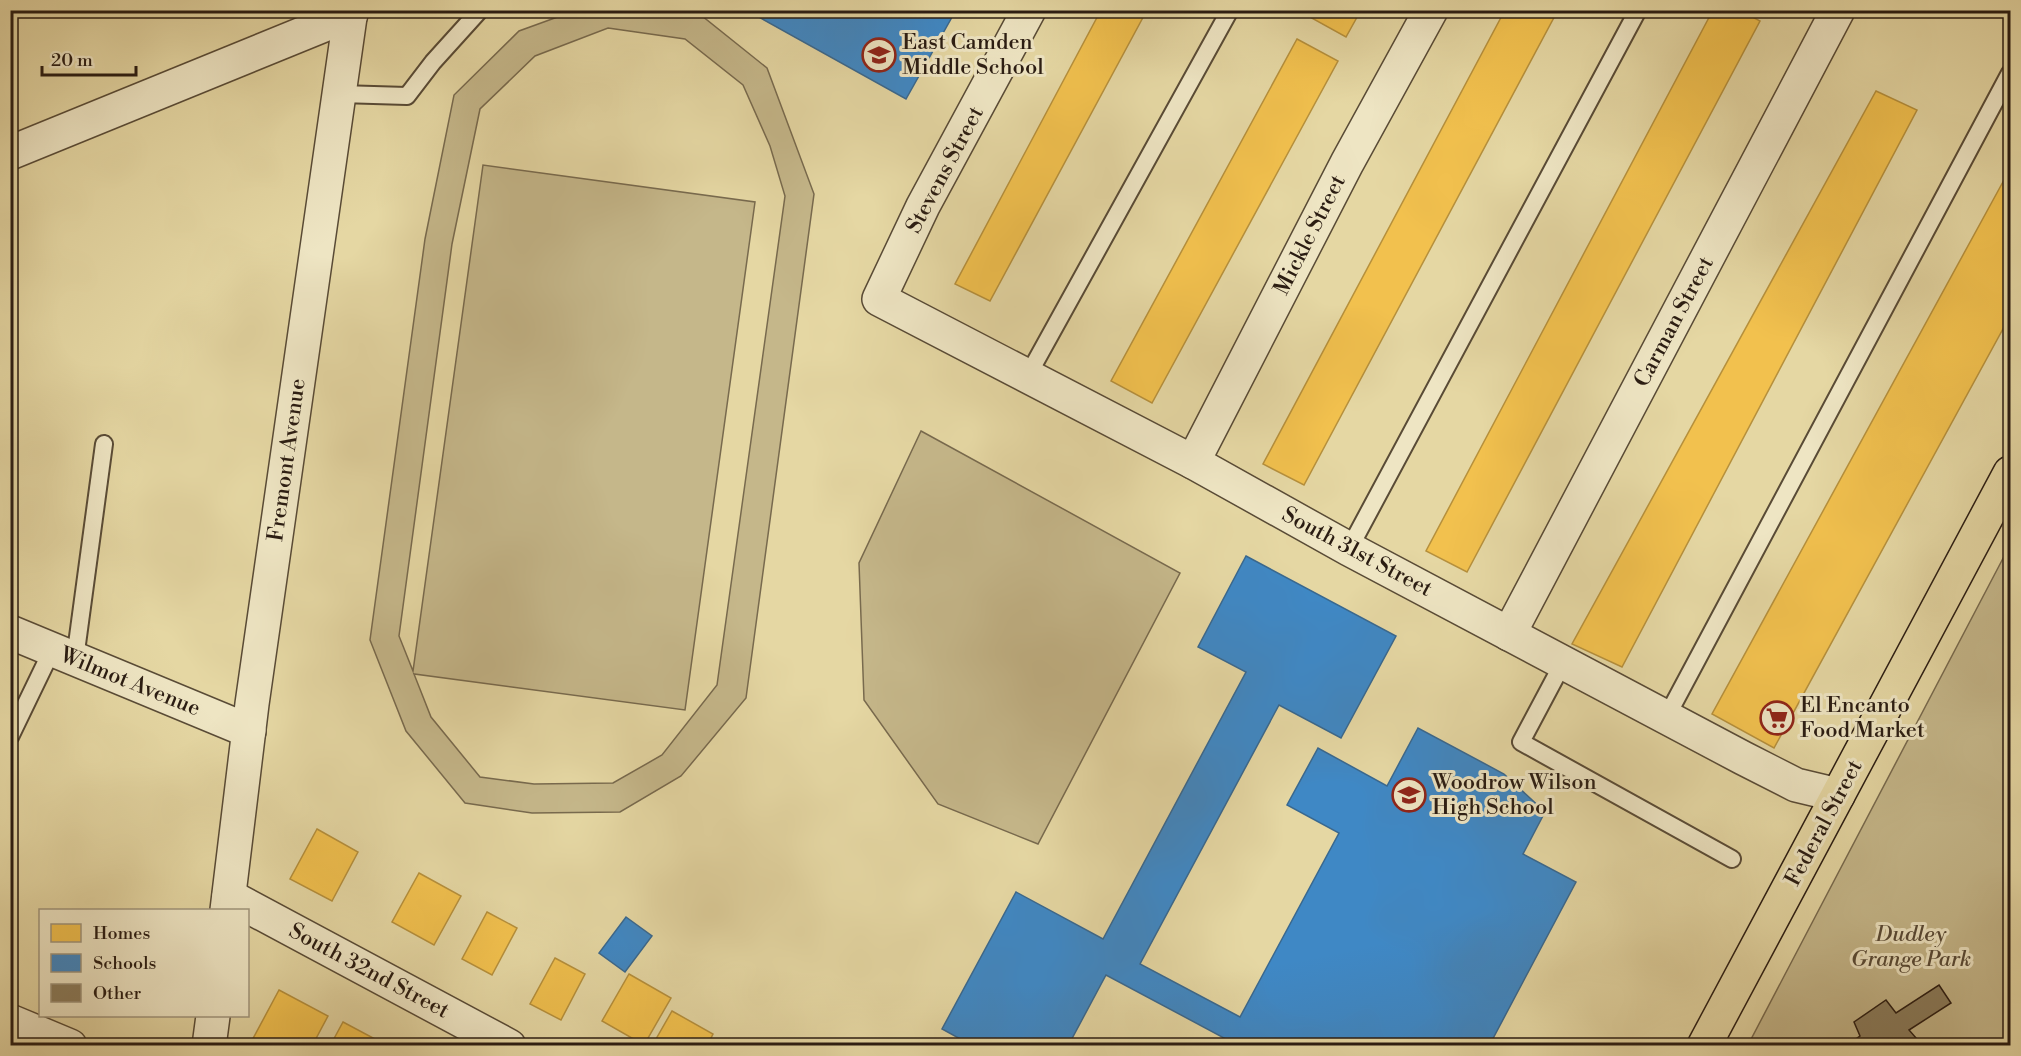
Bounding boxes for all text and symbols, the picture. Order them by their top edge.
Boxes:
place label: East Camden Middle School [902,29,1044,81]
school or university icon: East Camden Middle School [861,37,897,73]
scale bar [42,39,136,77]
text: 20 m [51,49,93,72]
street label: Stevens Street [900,102,990,238]
street label: Mickle Street [1268,170,1352,300]
street label: Carman Street [1628,252,1720,392]
street label: Fremont Avenue [262,377,312,543]
street label: South 31st Street [1277,501,1437,603]
street label: Wilmot Avenue [55,641,204,722]
place label: El Encanto Food Market [1800,692,1925,744]
supermarket icon: El Encanto Food Market [1759,700,1795,736]
street label: Federal Street [1779,755,1869,891]
place label: Woodrow Wilson High School [1431,769,1597,821]
school or university icon: Woodrow Wilson High School [1391,777,1427,813]
legend [39,909,249,1017]
street label: South 32nd Street [284,917,454,1025]
park label: Dudley Grange Park [1851,921,1971,973]
text: Homes [93,922,150,945]
text: Schools [93,952,157,975]
text: Other [93,982,141,1005]

